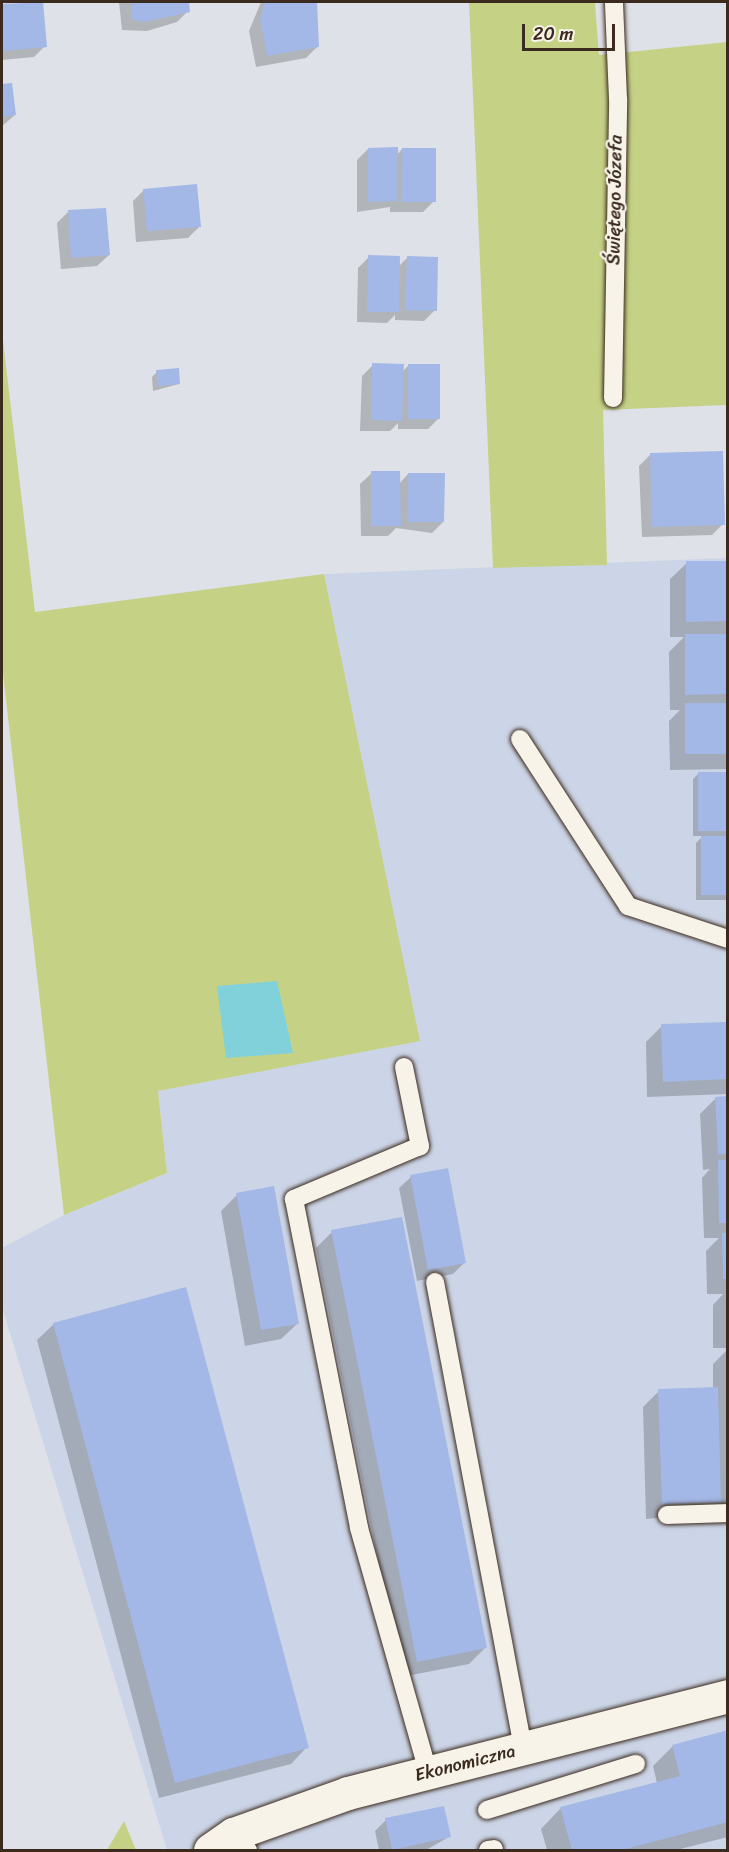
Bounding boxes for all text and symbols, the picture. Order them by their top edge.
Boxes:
scale bar [525,12,618,50]
text: 20 m [533,18,573,50]
street label: Świętego Józefa [603,135,627,265]
street label: Ekonomiczna [413,1740,517,1786]

